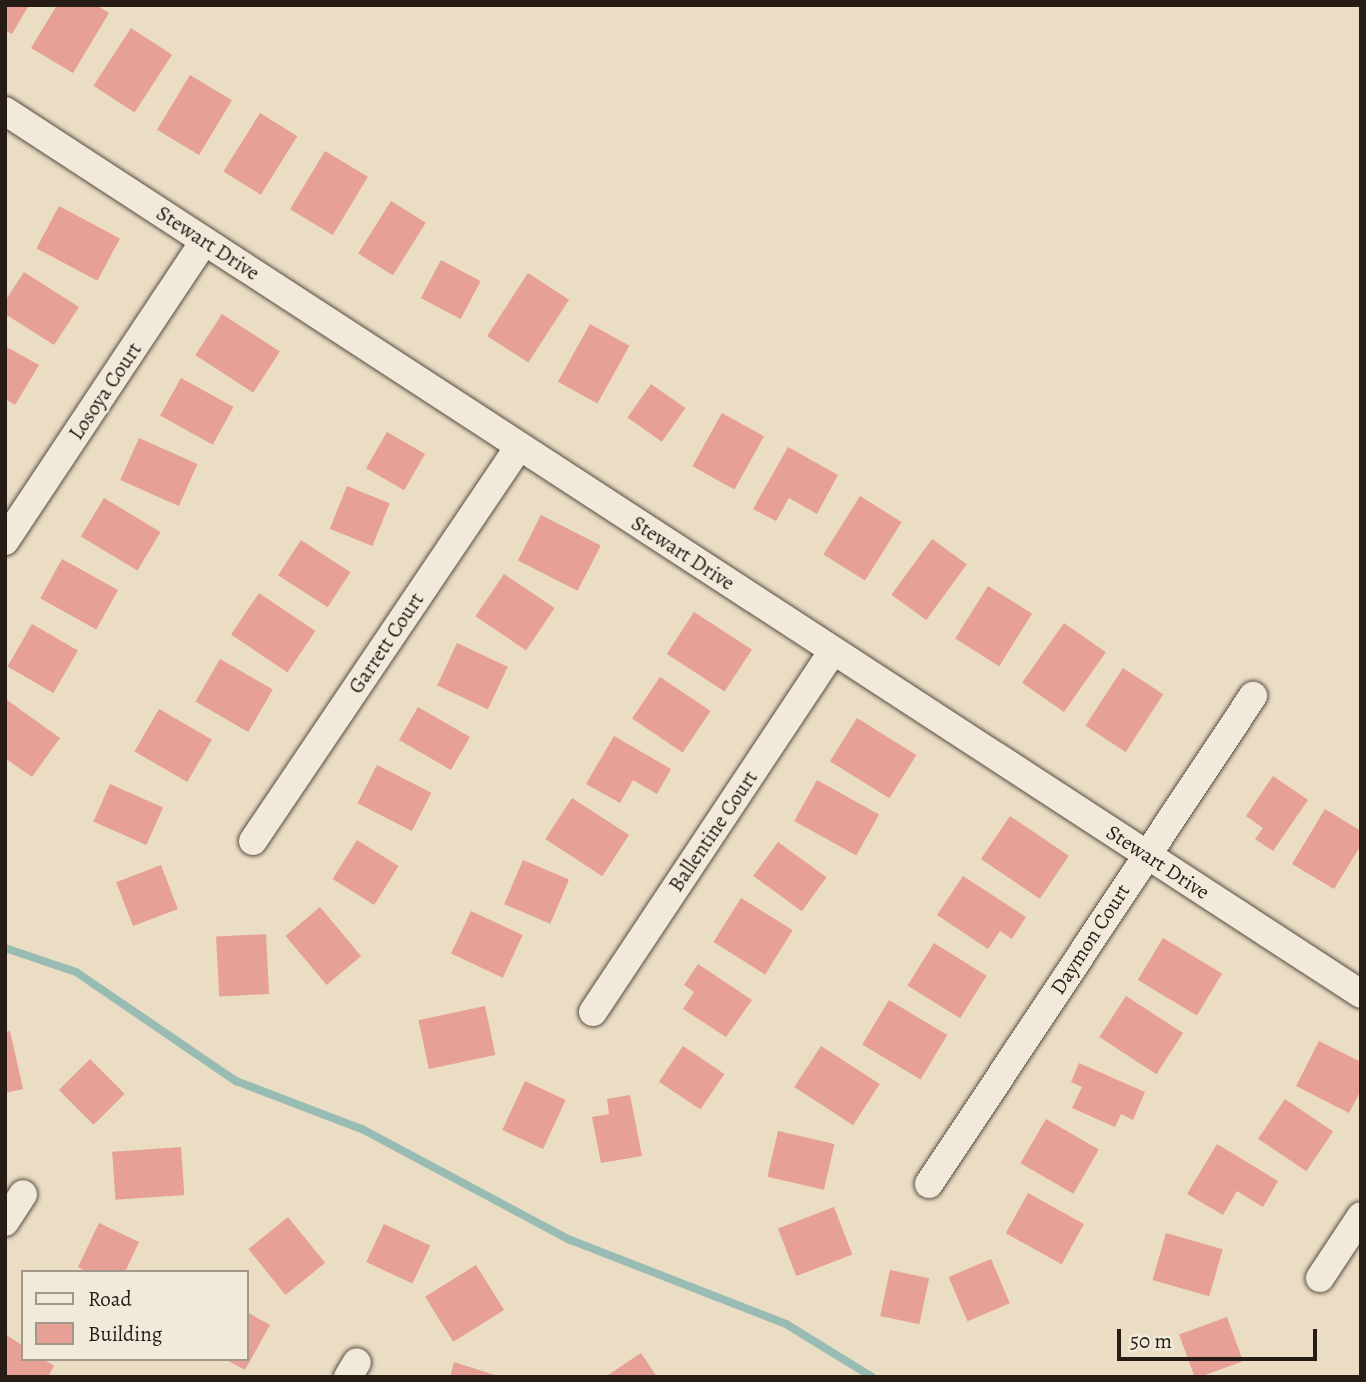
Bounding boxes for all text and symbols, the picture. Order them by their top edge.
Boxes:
street label: Stewart Drive [152,200,264,286]
street label: Losoya Court [63,337,147,445]
street label: Stewart Drive [627,510,739,596]
street label: Garrett Court [343,588,429,698]
street label: Ballentine Court [663,766,763,896]
street label: Stewart Drive [1102,819,1214,905]
street label: Daymon Court [1045,879,1135,999]
legend [21,1270,248,1361]
text: Road [88,1285,132,1313]
scale bar [1121,1316,1320,1360]
text: Building [88,1320,162,1348]
text: 50 m [1130,1327,1172,1355]

